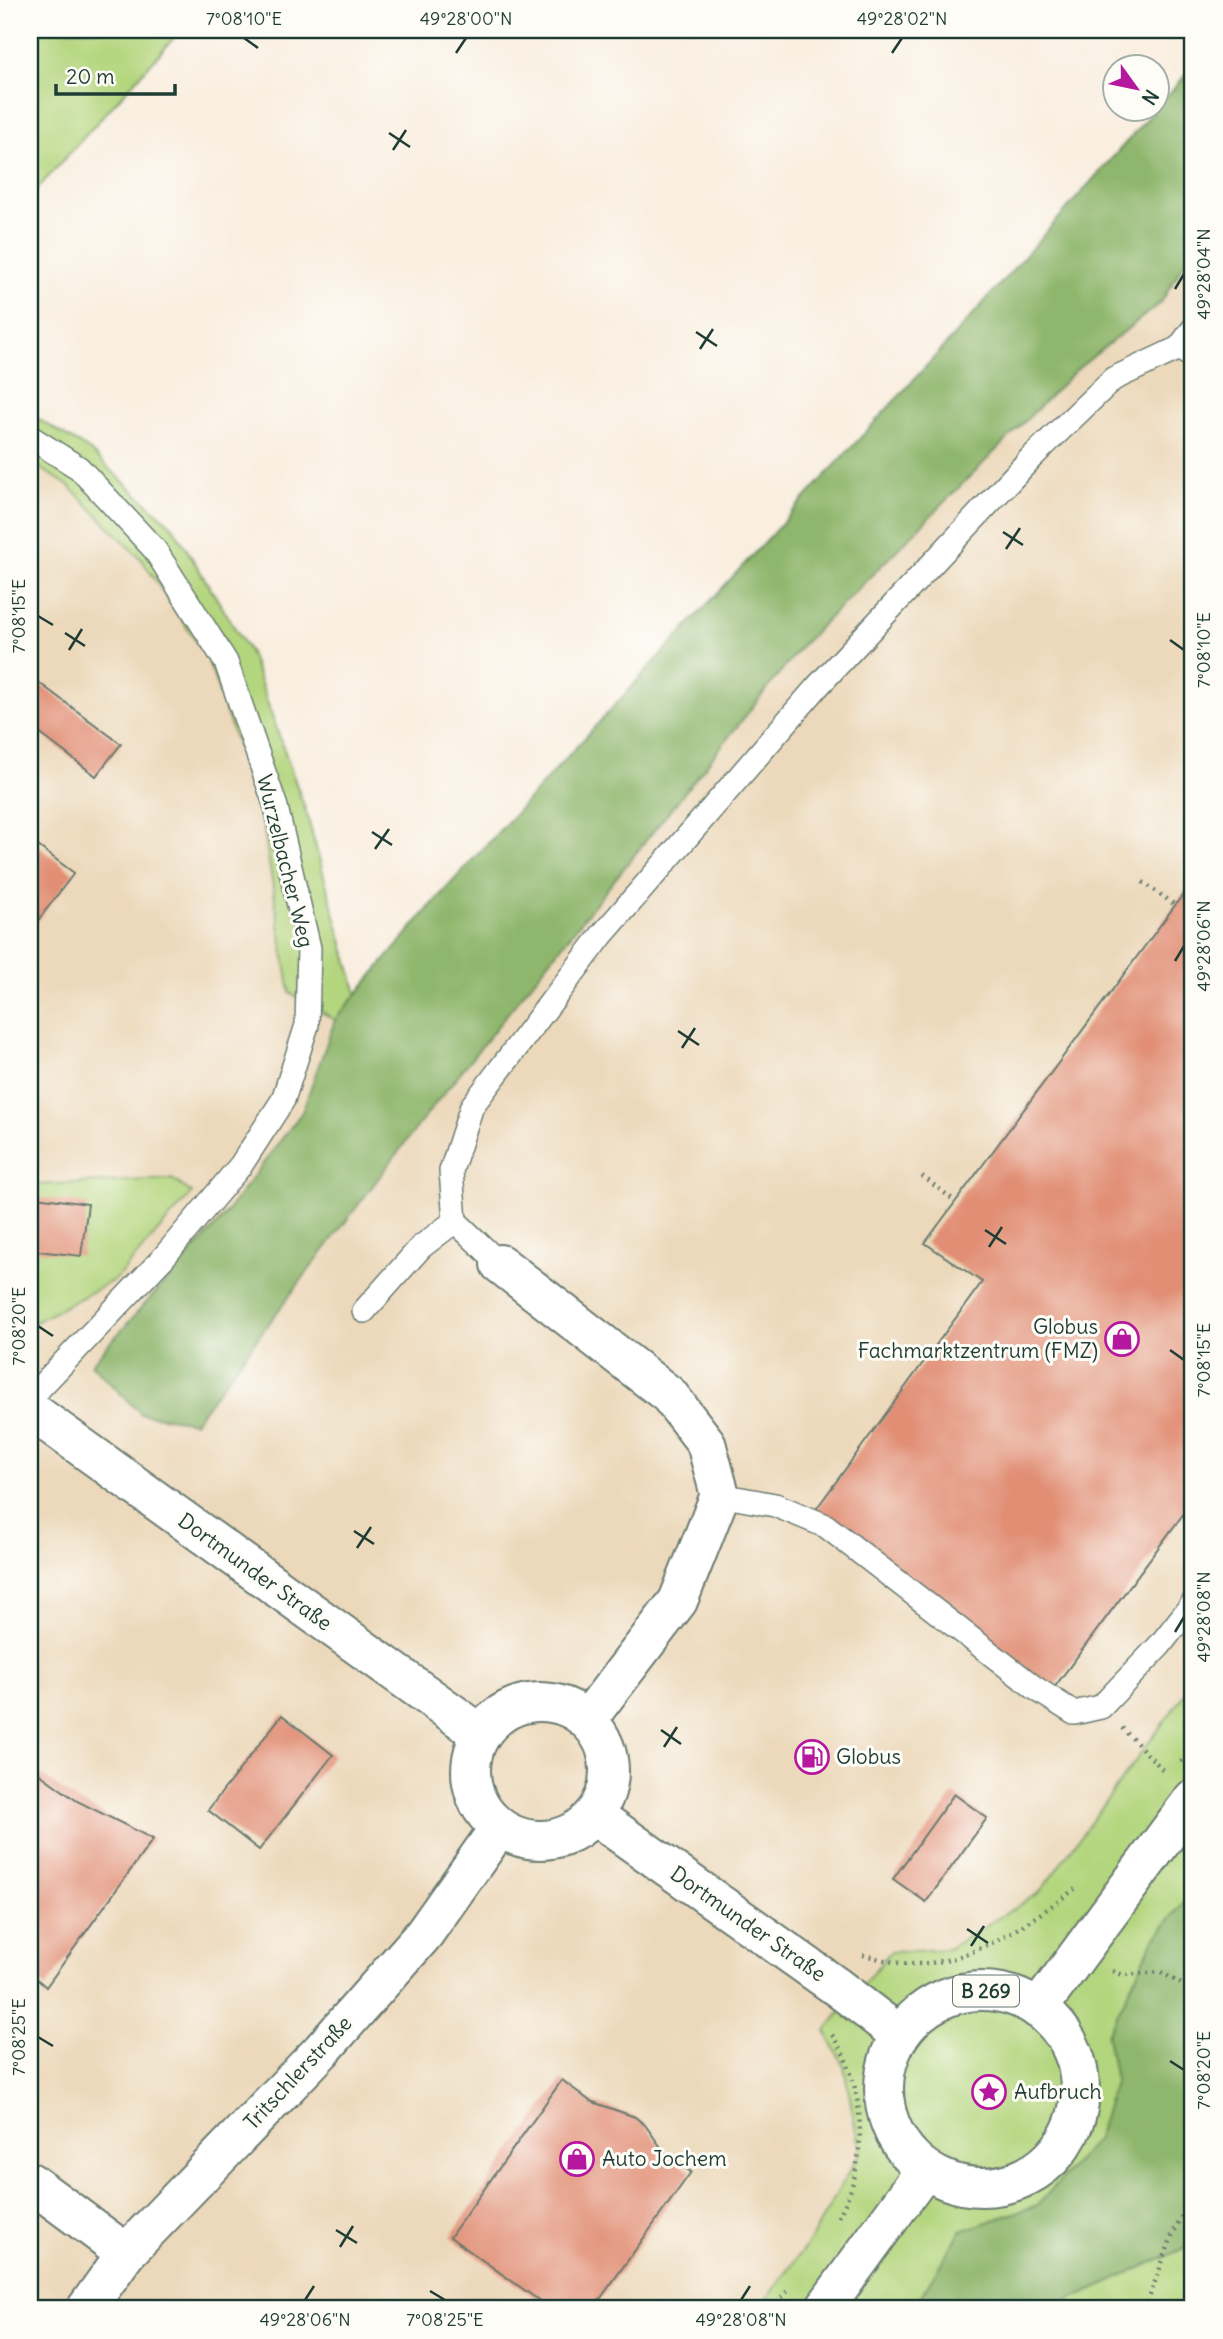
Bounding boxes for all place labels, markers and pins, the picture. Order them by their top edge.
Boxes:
place label: Globus Fachmarktzentrum (FMZ) [858,1313,1098,1364]
shop icon: Globus Fachmarktzentrum (FMZ) [1103,1320,1141,1358]
fuel station icon: Globus [793,1738,831,1776]
place label: Globus [836,1743,901,1770]
place icon: Aufbruch [970,2073,1008,2111]
place label: Aufbruch [1014,2078,1102,2105]
shop icon: Auto Jochem [558,2140,596,2178]
place label: Auto Jochem [602,2145,727,2172]

